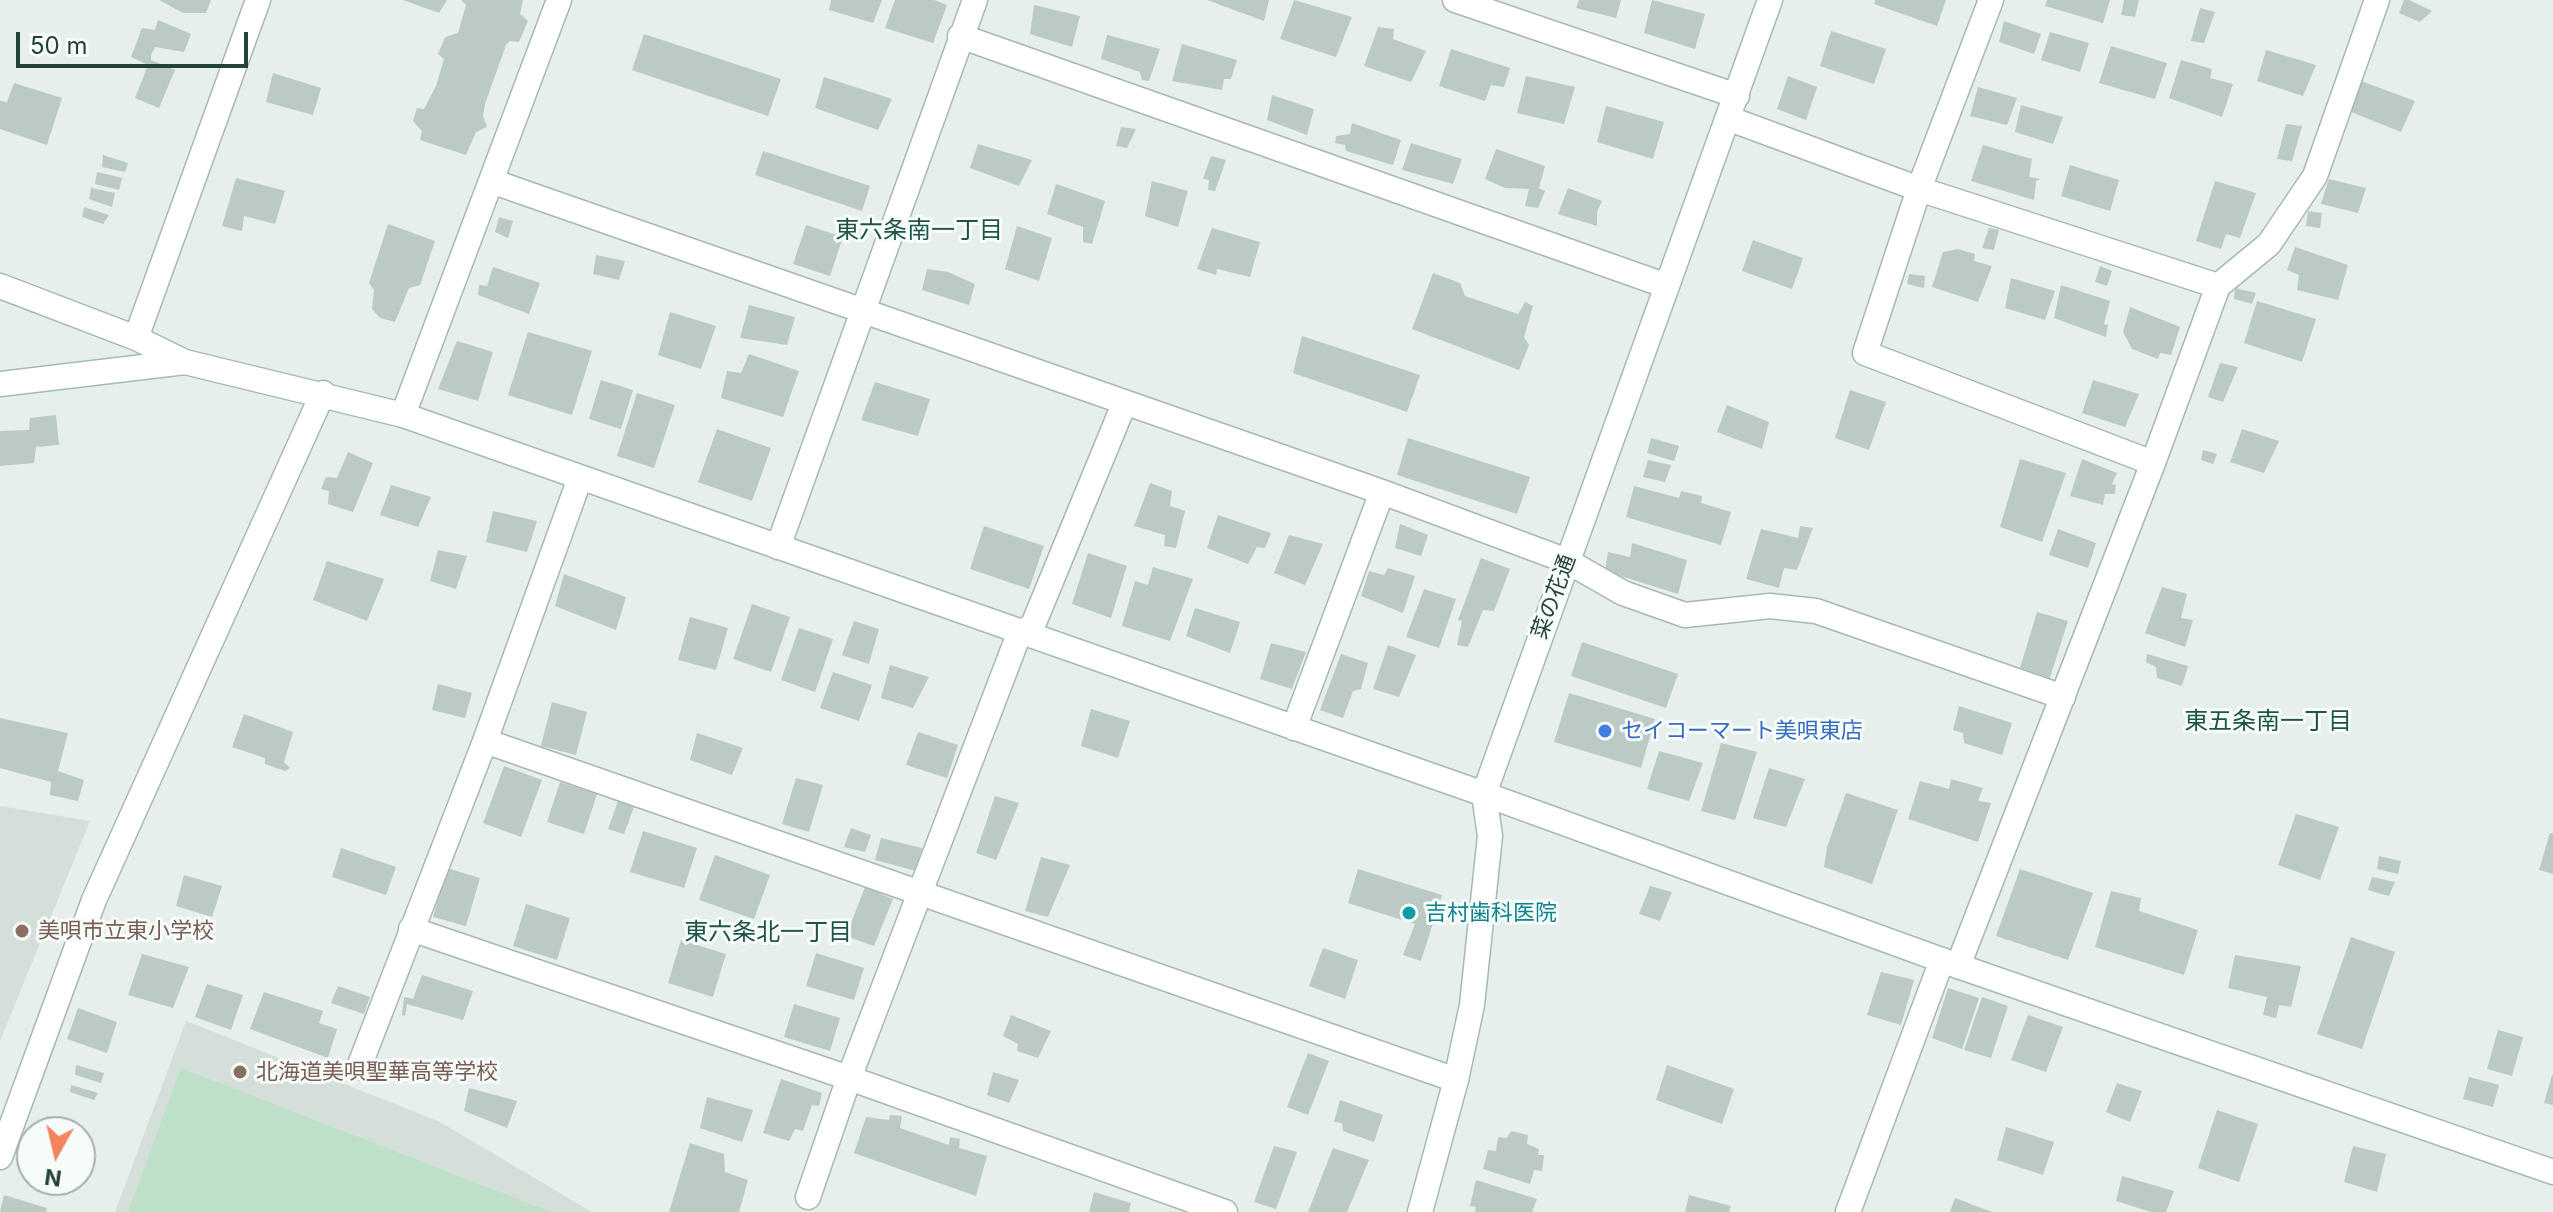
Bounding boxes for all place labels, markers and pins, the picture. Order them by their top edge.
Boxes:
place label: セイコーマート美唄東店 [1621,718,1863,744]
marker: セイコーマート美唄東店 [1596,722,1614,740]
place label: 吉村歯科医院 [1425,900,1557,926]
marker: 吉村歯科医院 [1400,904,1418,922]
place label: 美唄市立東小学校 [38,918,214,944]
marker: 美唄市立東小学校 [13,922,31,940]
place label: 北海道美唄聖華高等学校 [256,1059,498,1085]
marker: 北海道美唄聖華高等学校 [231,1063,249,1081]

